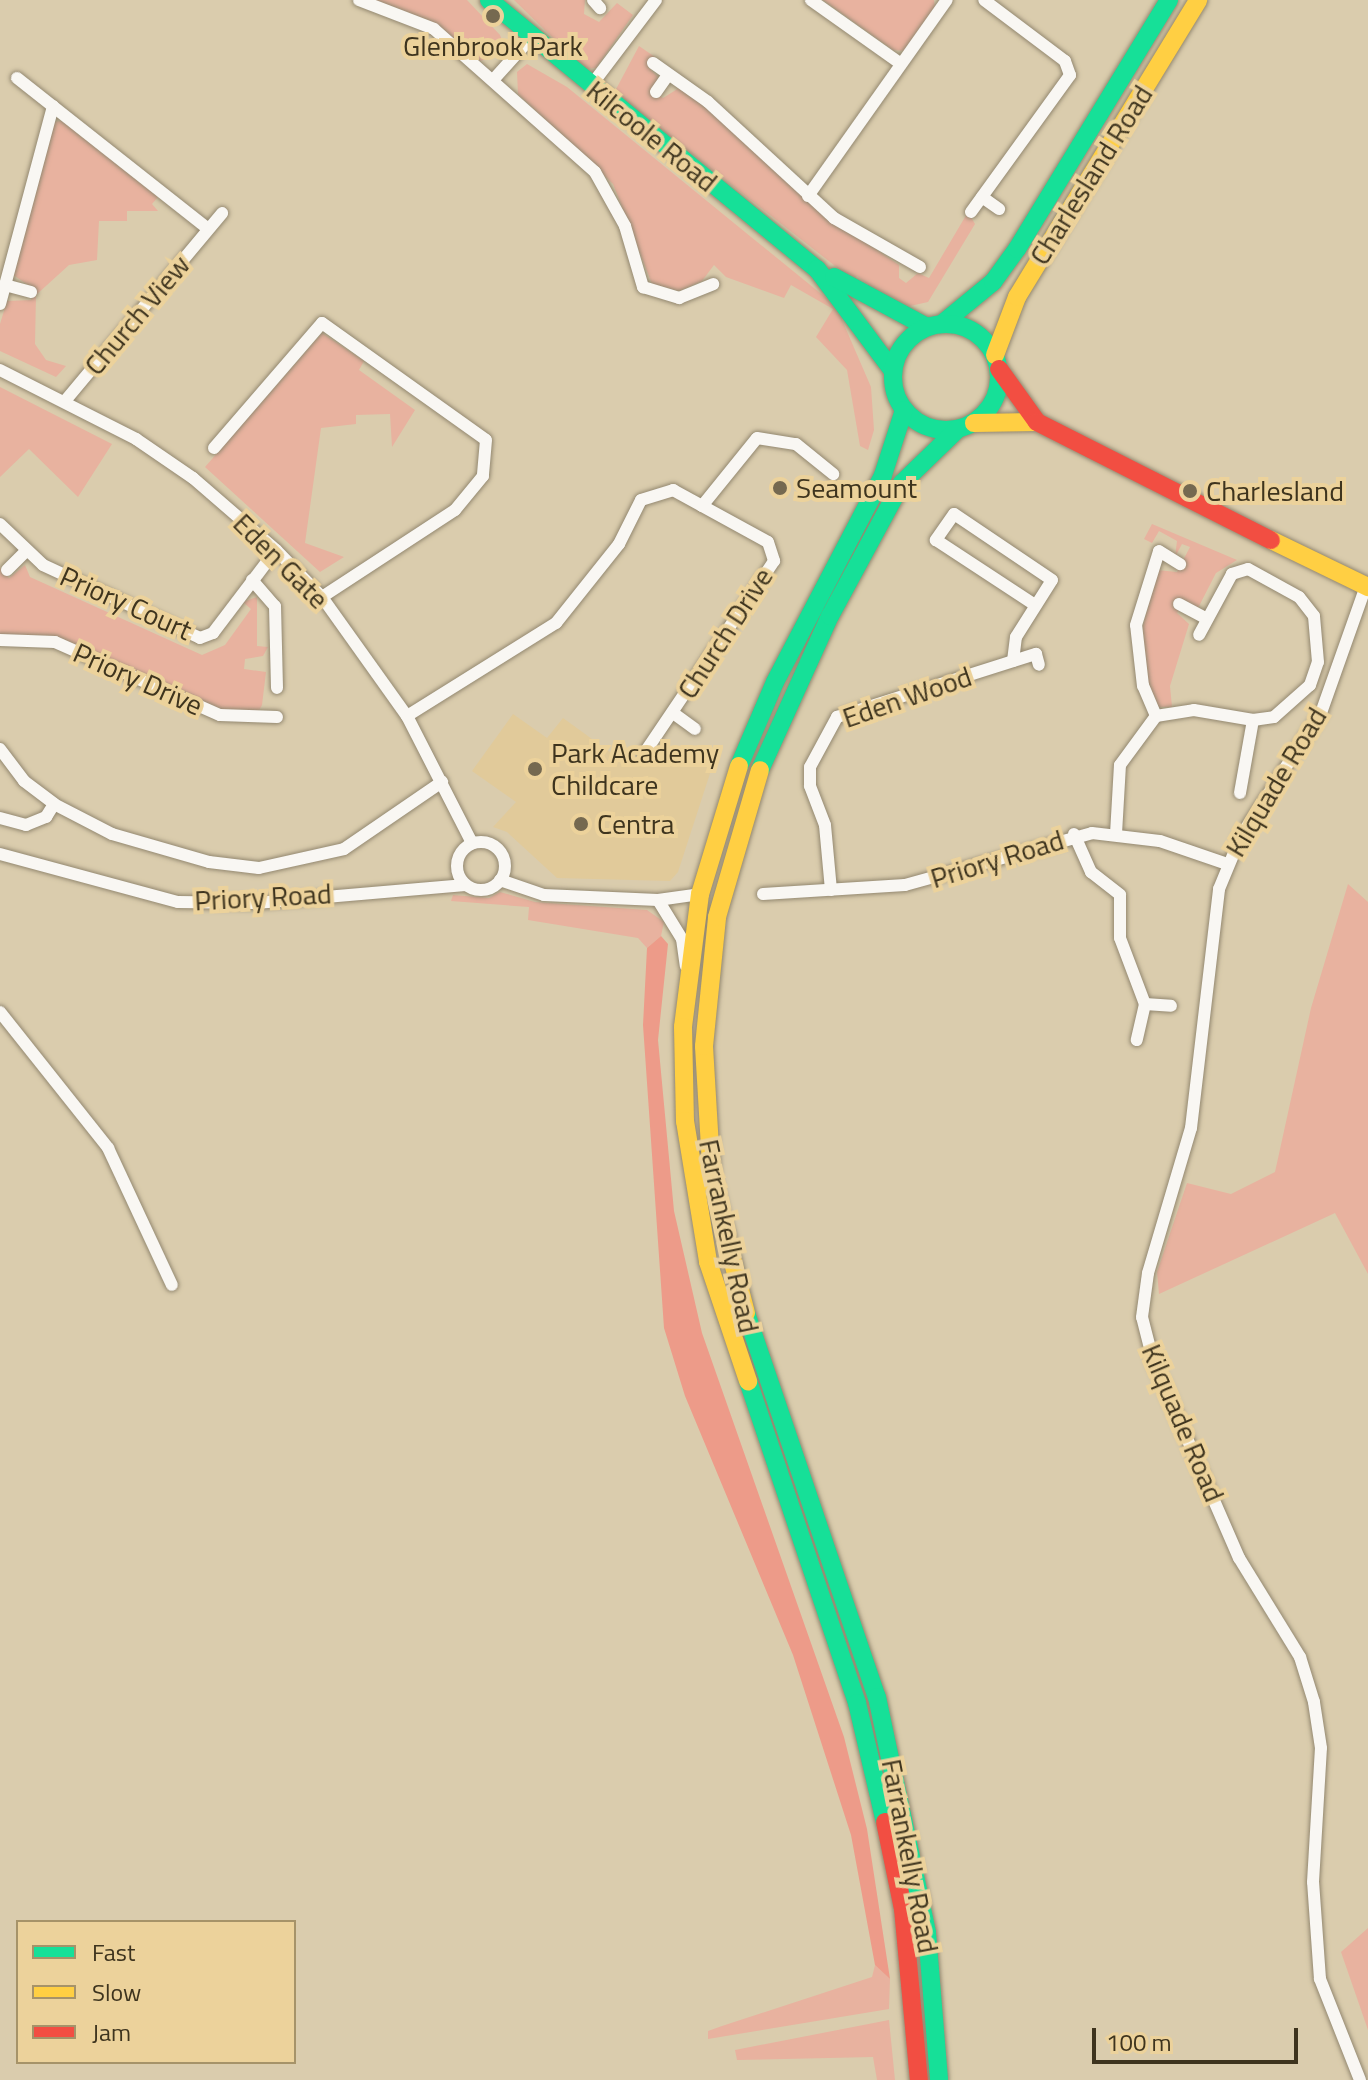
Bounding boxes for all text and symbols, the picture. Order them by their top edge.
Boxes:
marker: Glenbrook Park [484,7,502,25]
place label: Glenbrook Park [403,29,583,63]
street label: Kilcoole Road [580,73,724,199]
street label: Charlesland Road [1023,79,1159,271]
street label: Church View [77,248,197,382]
place label: Seamount [796,471,917,505]
place label: Charlesland [1206,474,1344,508]
marker: Seamount [771,479,789,497]
marker: Charlesland [1181,482,1199,500]
street label: Eden Gate [226,506,336,616]
street label: Priory Court [55,559,197,647]
street label: Church Drive [670,561,780,705]
street label: Priory Drive [68,636,208,722]
street label: Eden Wood [838,659,976,735]
street label: Kilquade Road [1218,701,1334,863]
place label: Park Academy Childcare [551,736,719,802]
marker: Park Academy Childcare [526,760,544,778]
place label: Centra [597,807,675,841]
marker: Centra [572,815,590,833]
street label: Priory Road [926,823,1068,895]
street label: Priory Road [194,877,332,917]
street label: Farrankelly Road [692,1136,766,1336]
street label: Kilquade Road [1135,1339,1231,1507]
street label: Farrankelly Road [875,1756,945,1956]
legend [16,1920,296,2064]
text: Fast [92,1934,135,1970]
text: Slow [92,1974,141,2010]
scale bar [1096,2012,1302,2062]
text: Jam [92,2014,131,2050]
text: 100 m [1106,2024,1172,2060]

